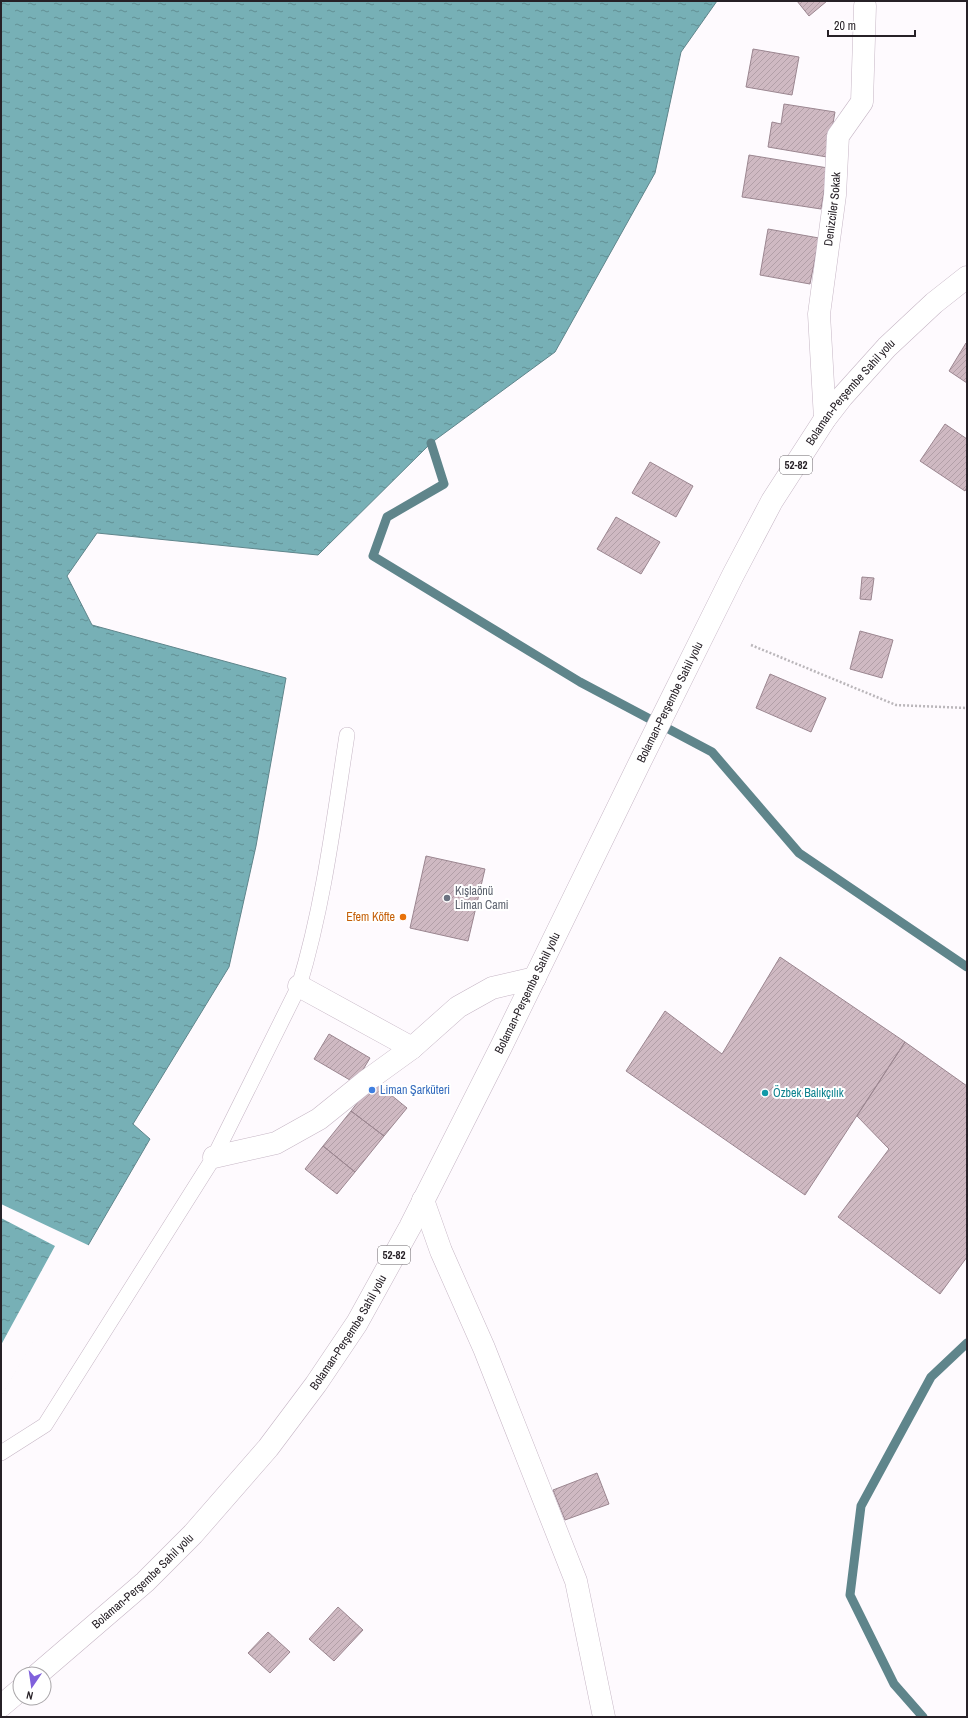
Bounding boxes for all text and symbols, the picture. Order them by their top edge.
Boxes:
scale bar [828,12,915,38]
text: 20 m [834,18,856,34]
street label: Denizciler Sokak [820,172,844,247]
street label: Bolaman-Perşembe Sahil yolu [802,335,899,448]
road number: 52-82 [780,456,812,474]
street label: Bolaman-Perşembe Sahil yolu [633,639,707,765]
place label: Kışlaönü Liman Cami [455,883,509,913]
marker: Kışlaönü Liman Cami [442,893,452,903]
place label: Efem Köfte [346,909,395,925]
marker: Efem Köfte [398,912,408,922]
street label: Bolaman-Perşembe Sahil yolu [491,930,564,1056]
place label: Liman Şarküteri [380,1082,450,1098]
place label: Özbek Balıkçılık [773,1084,844,1101]
marker: Liman Şarküteri [367,1085,377,1095]
marker: Özbek Balıkçılık [760,1088,770,1098]
road number: 52-82 [378,1246,410,1264]
street label: Bolaman-Perşembe Sahil yolu [306,1272,390,1393]
street label: Bolaman-Perşembe Sahil yolu [88,1530,197,1632]
north arrow [12,1666,52,1706]
text: N [25,1688,34,1703]

